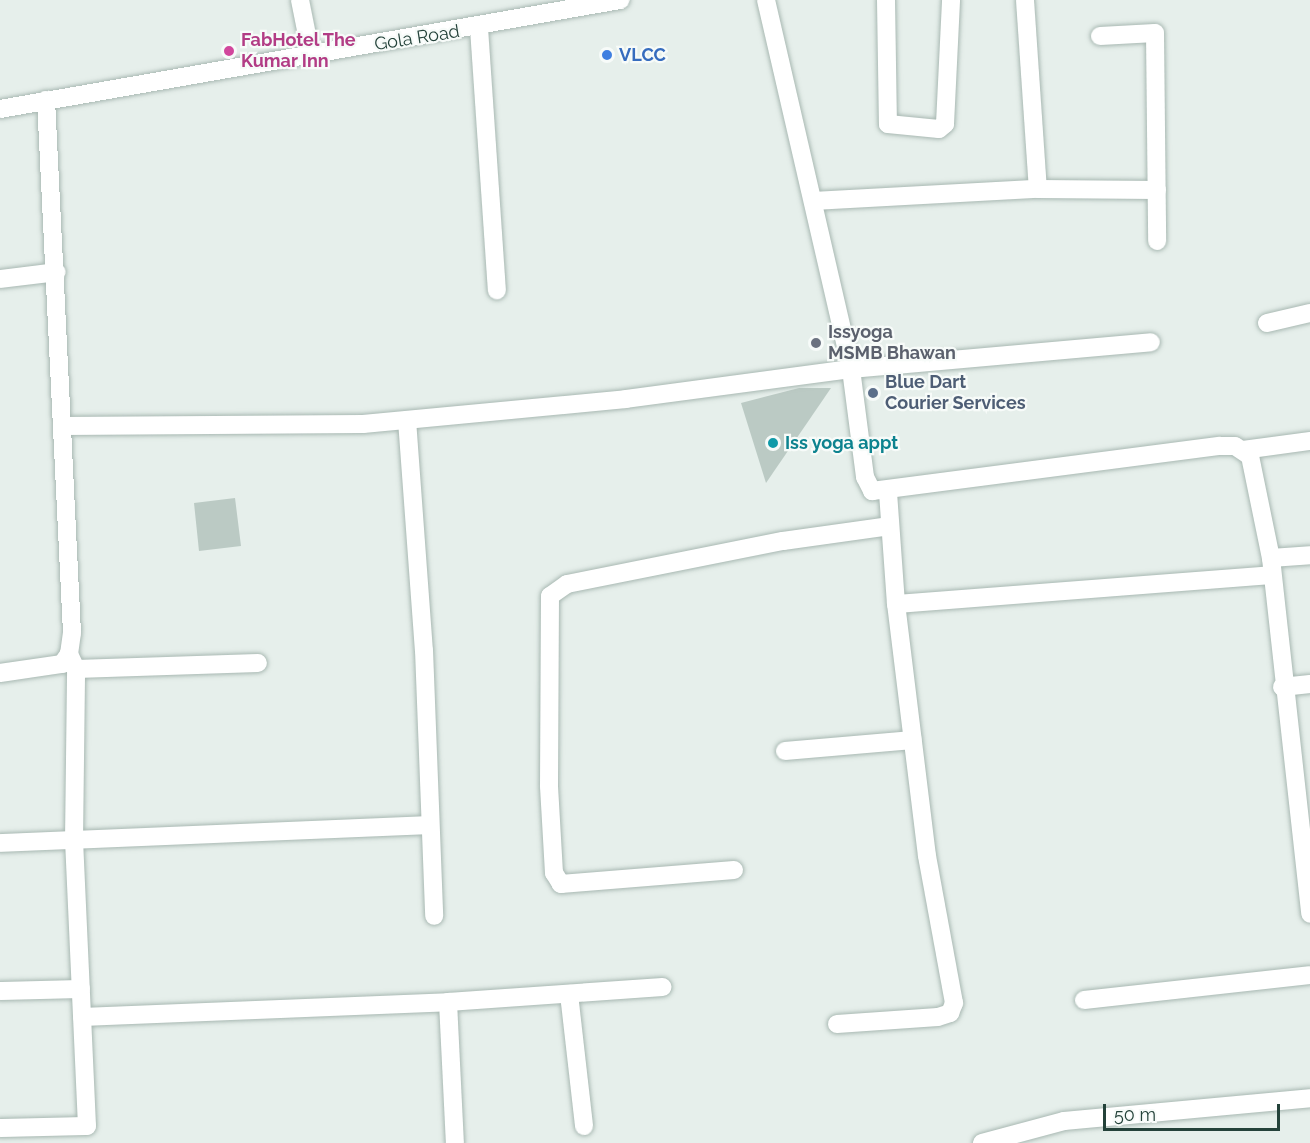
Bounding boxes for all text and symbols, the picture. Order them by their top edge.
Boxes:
street label: Gola Road [373,21,461,55]
place label: FabHotel The Kumar Inn [241,30,357,72]
marker: FabHotel The Kumar Inn [222,44,236,58]
place label: VLCC [619,44,666,66]
marker: VLCC [600,48,614,62]
place label: Issyoga MSMB Bhawan [828,322,956,364]
marker: Issyoga MSMB Bhawan [809,336,823,350]
place label: Blue Dart Courier Services [885,372,1026,415]
marker: Blue Dart Courier Services [866,386,880,400]
place label: Iss yoga appt [785,432,899,454]
marker: Iss yoga appt [766,436,780,450]
scale bar [1106,1092,1283,1130]
text: 50 m [1114,1104,1156,1125]

